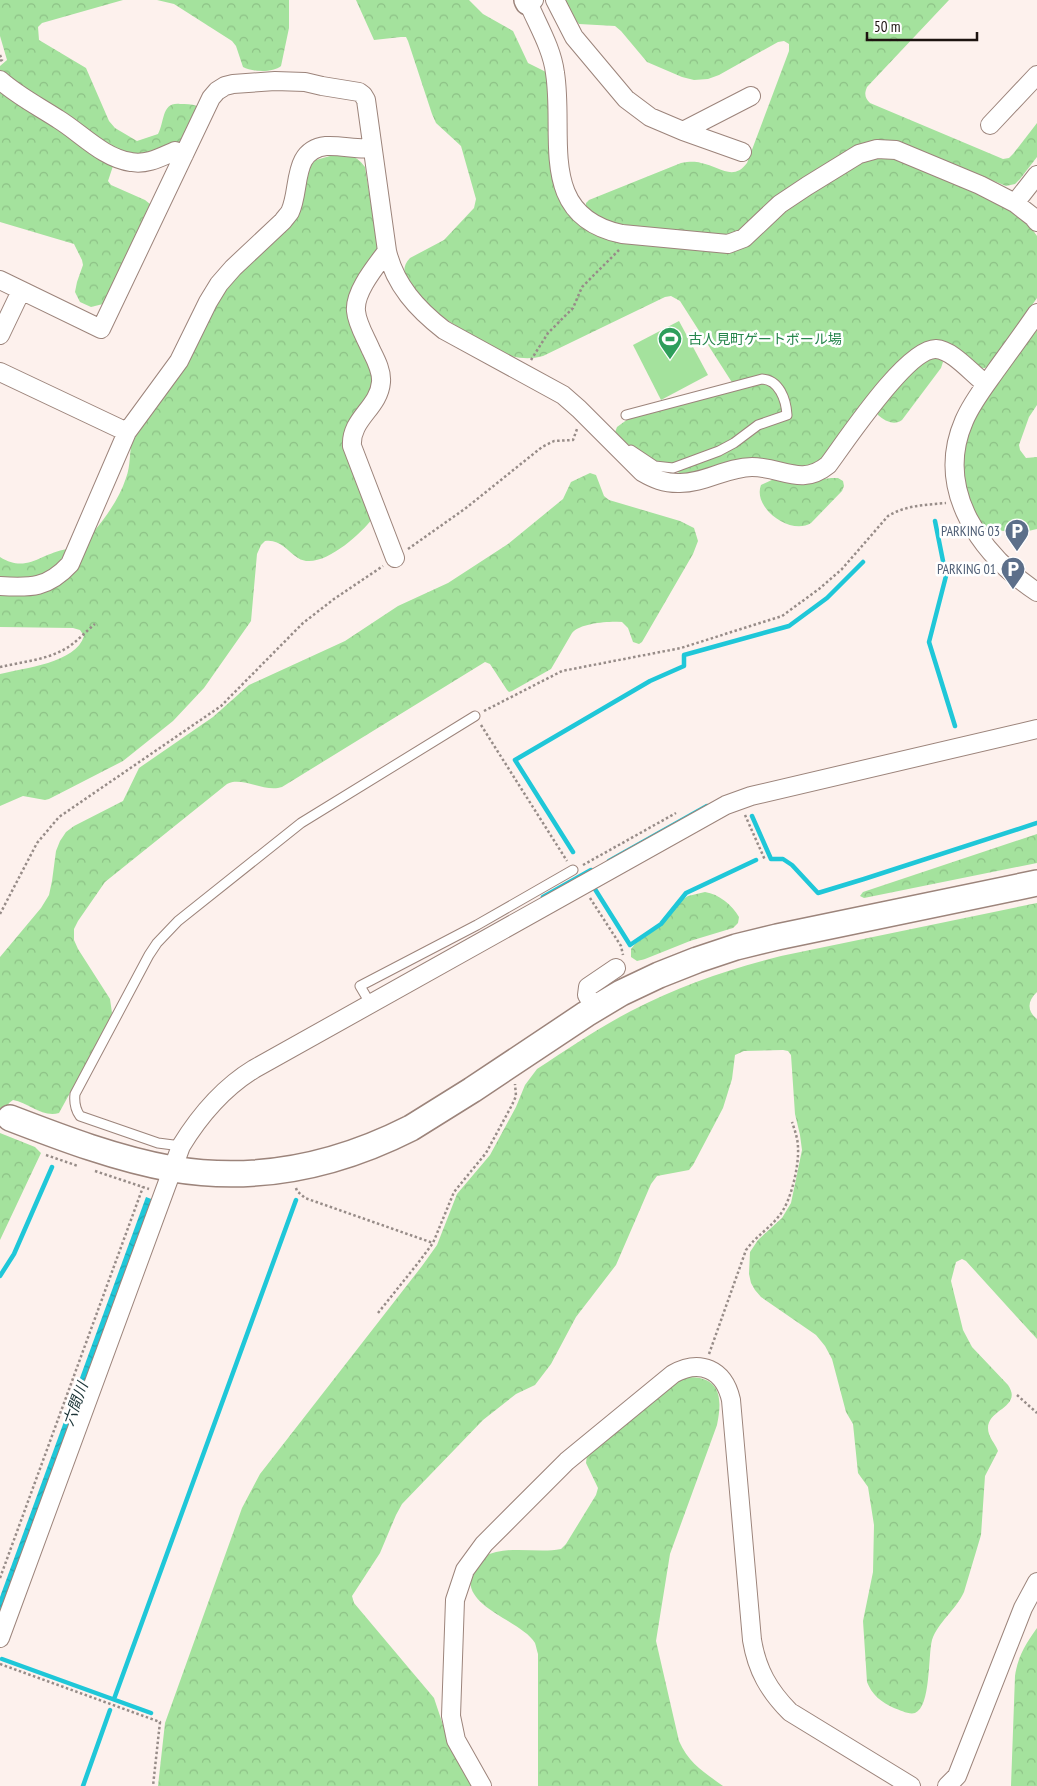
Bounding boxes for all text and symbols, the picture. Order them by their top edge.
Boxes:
scale bar [867,10,977,42]
text: 50 m [874,17,900,36]
sports icon: 古人見町ゲートボール場 [657,326,683,360]
place label: 古人見町ゲートボール場 [688,330,842,348]
parking icon: PARKING 03 [1004,518,1030,552]
place label: PARKING 03 [941,522,1000,540]
parking icon: PARKING 01 [1000,556,1026,590]
place label: PARKING 01 [937,560,996,578]
water label: 六間川 [58,1378,92,1428]

